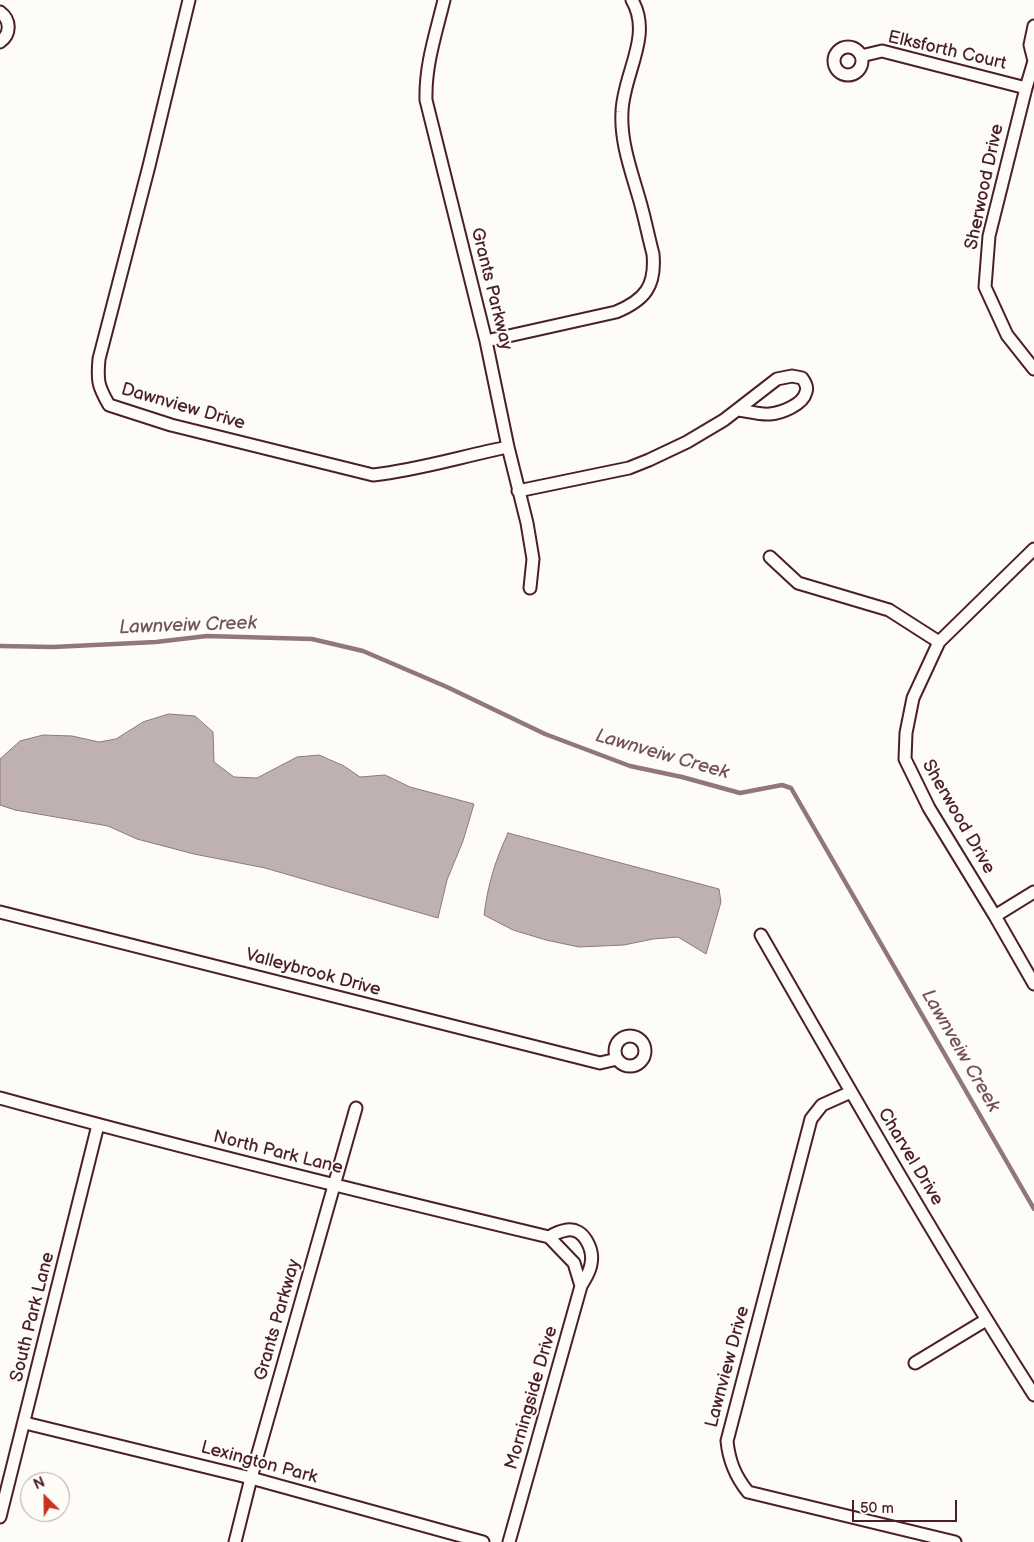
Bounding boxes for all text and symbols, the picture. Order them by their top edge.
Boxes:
street label: Elksforth Court [886,27,1008,75]
street label: Sherwood Drive [961,122,1009,252]
street label: Grants Parkway [465,226,517,352]
street label: Dawnview Drive [118,379,248,435]
water label: Lawnveiw Creek [119,612,257,640]
water label: Lawnveiw Creek [593,725,731,785]
street label: Sherwood Drive [917,756,999,878]
street label: Valleybrook Drive [243,945,383,1001]
water label: Lawnveiw Creek [916,986,1004,1116]
street label: Charvel Drive [872,1104,948,1210]
street label: North Park Lane [211,1126,345,1180]
street label: South Park Lane [6,1250,60,1384]
street label: Grants Parkway [250,1257,306,1383]
street label: Lawnview Drive [701,1304,755,1430]
street label: Morningside Drive [501,1324,563,1472]
street label: Lexington Park [198,1437,320,1489]
north arrow [20,1472,70,1522]
text: N [31,1474,47,1494]
scale bar [854,1490,959,1522]
text: 50 m [860,1499,894,1518]

